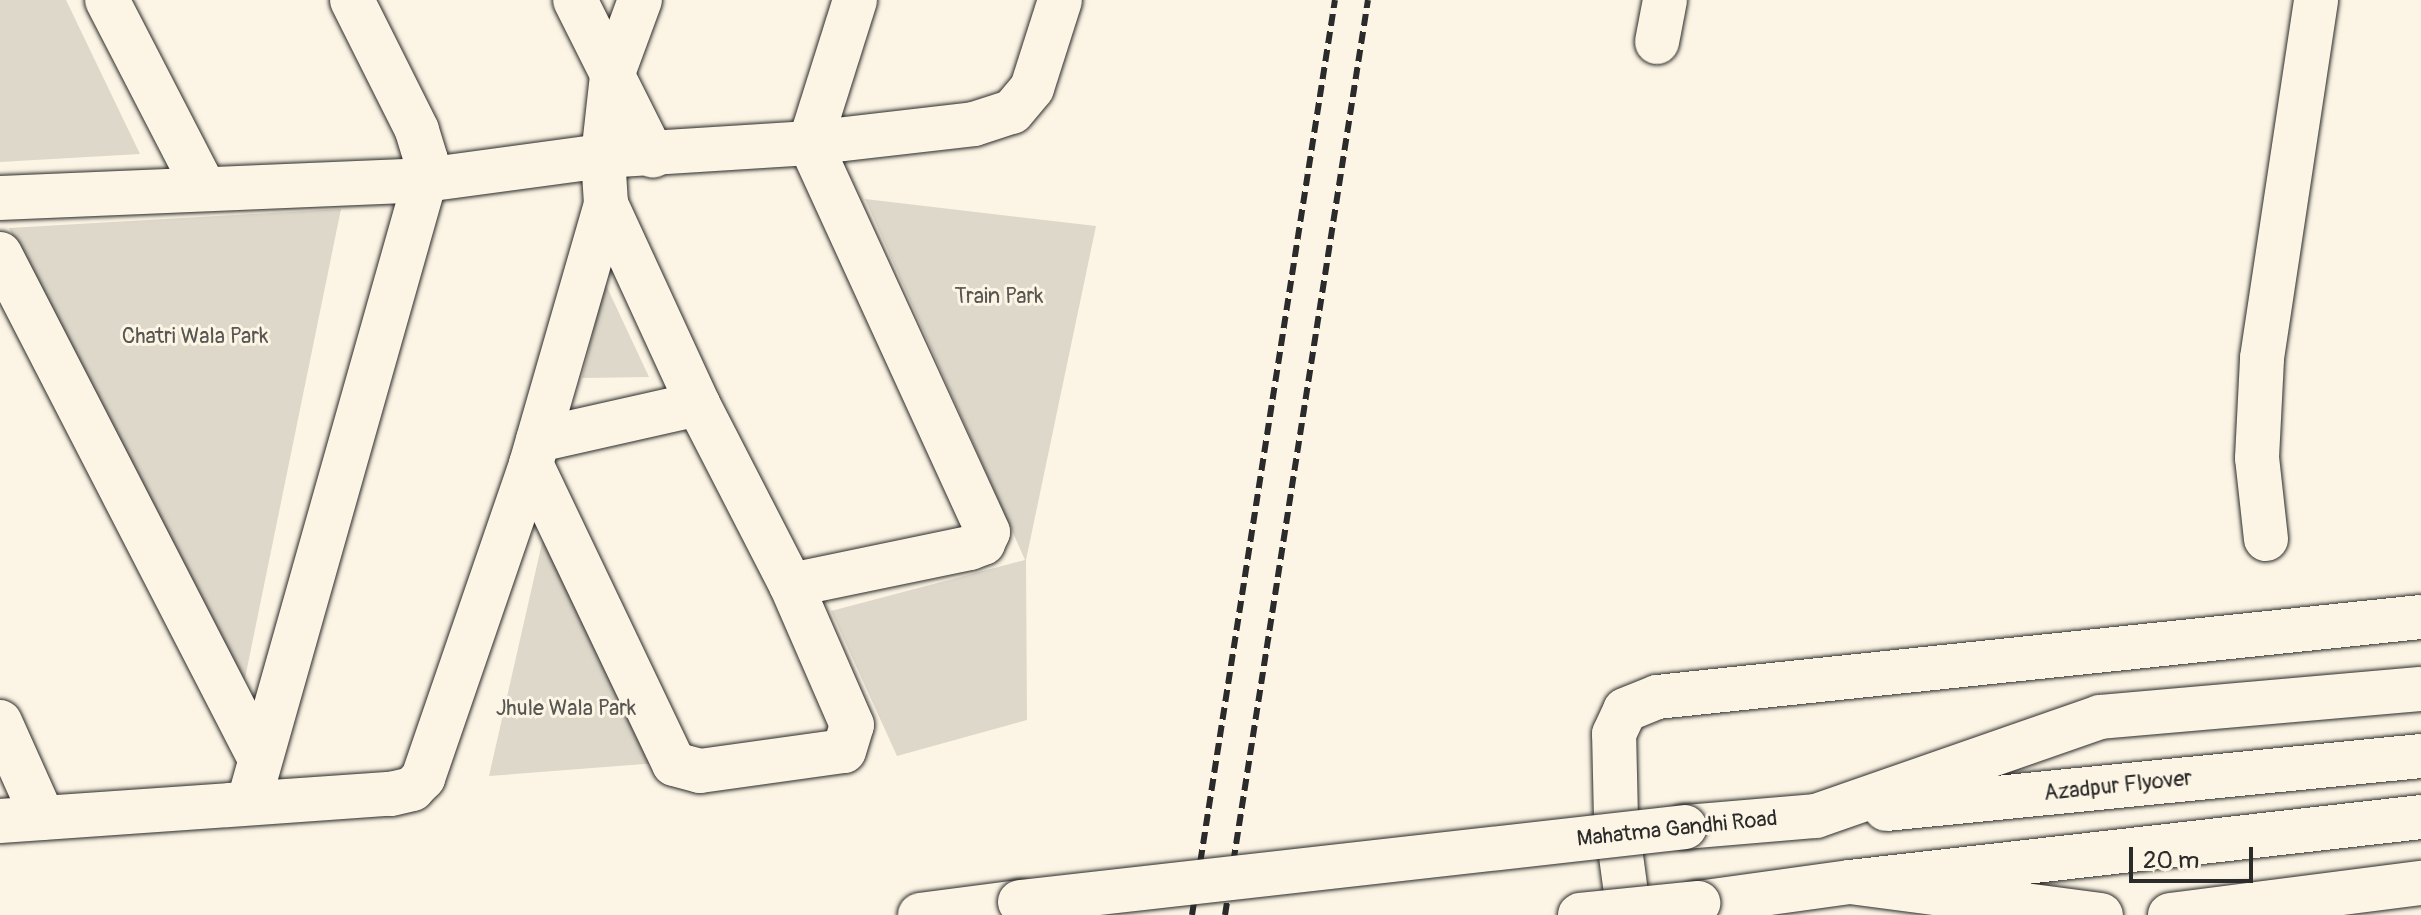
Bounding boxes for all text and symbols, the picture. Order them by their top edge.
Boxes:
park label: Train Park [954,284,1044,310]
park label: Chatri Wala Park [122,324,268,350]
park label: Jhule Wala Park [496,696,636,722]
street label: Azadpur Flyover [2043,765,2193,807]
street label: Mahatma Gandhi Road [1575,805,1779,853]
scale bar [2133,831,2257,881]
text: 20 m [2143,846,2199,875]

